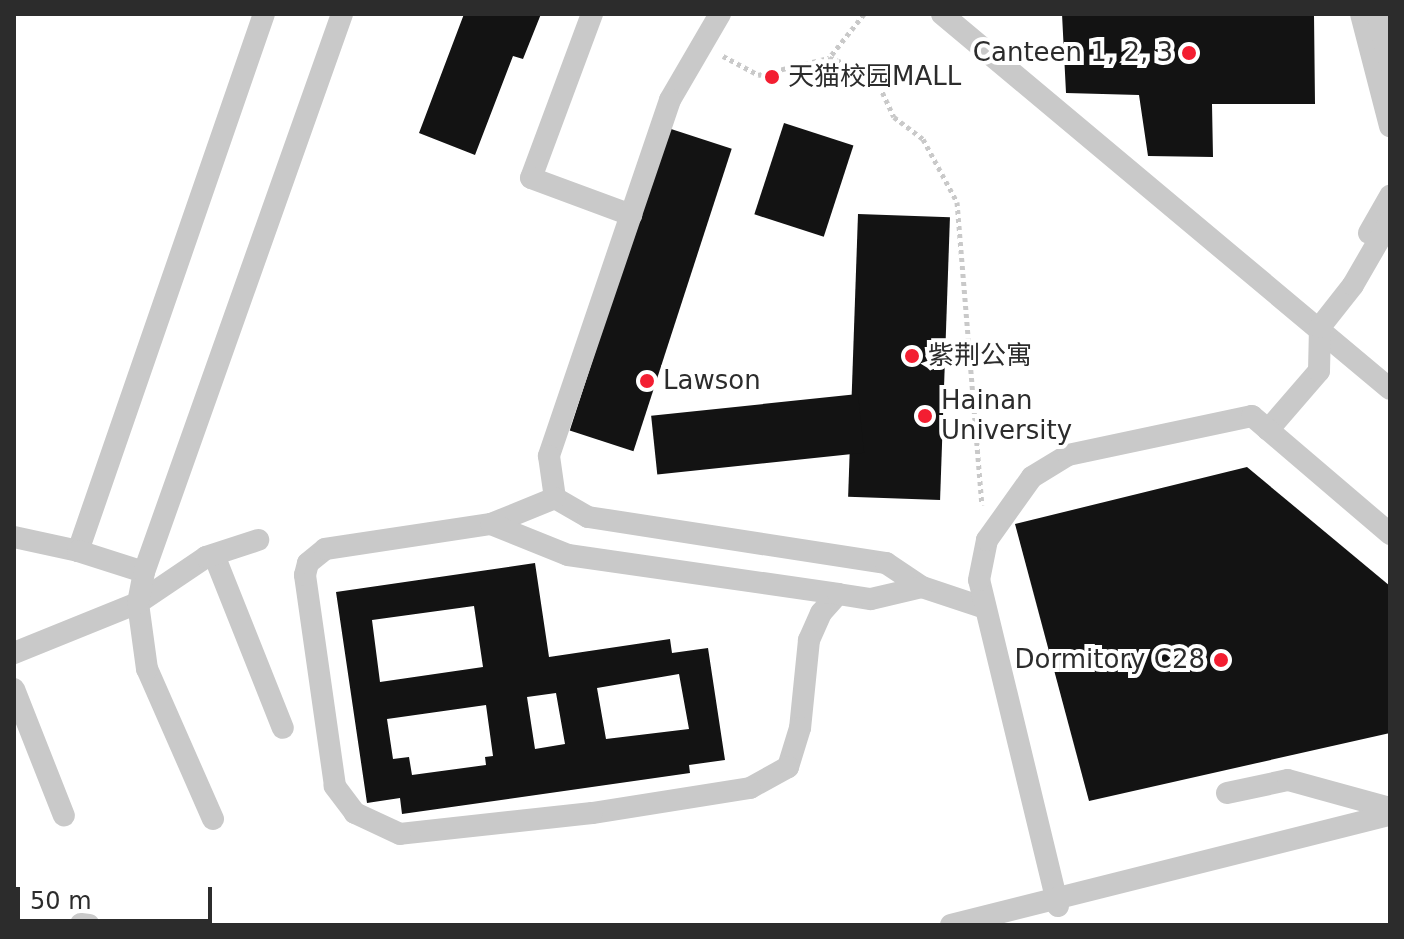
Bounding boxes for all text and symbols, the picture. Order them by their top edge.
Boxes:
place label: Canteen 1, 2, 3 [973,37,1173,69]
marker: Canteen 1, 2, 3 [1180,44,1198,62]
place label: 天猫校园MALL [788,61,961,93]
marker: 天猫校园MALL [763,68,781,86]
place label: 紫荆公寓 [928,340,1032,372]
marker: 紫荆公寓 [903,347,921,365]
place label: Lawson [663,365,761,397]
marker: Lawson [638,372,656,390]
place label: Hainan University [941,385,1072,446]
marker: Hainan University [916,407,934,425]
place label: Dormitory C28 [1015,644,1205,676]
marker: Dormitory C28 [1212,651,1230,669]
scale bar [20,871,216,921]
text: 50 m [30,887,92,915]

